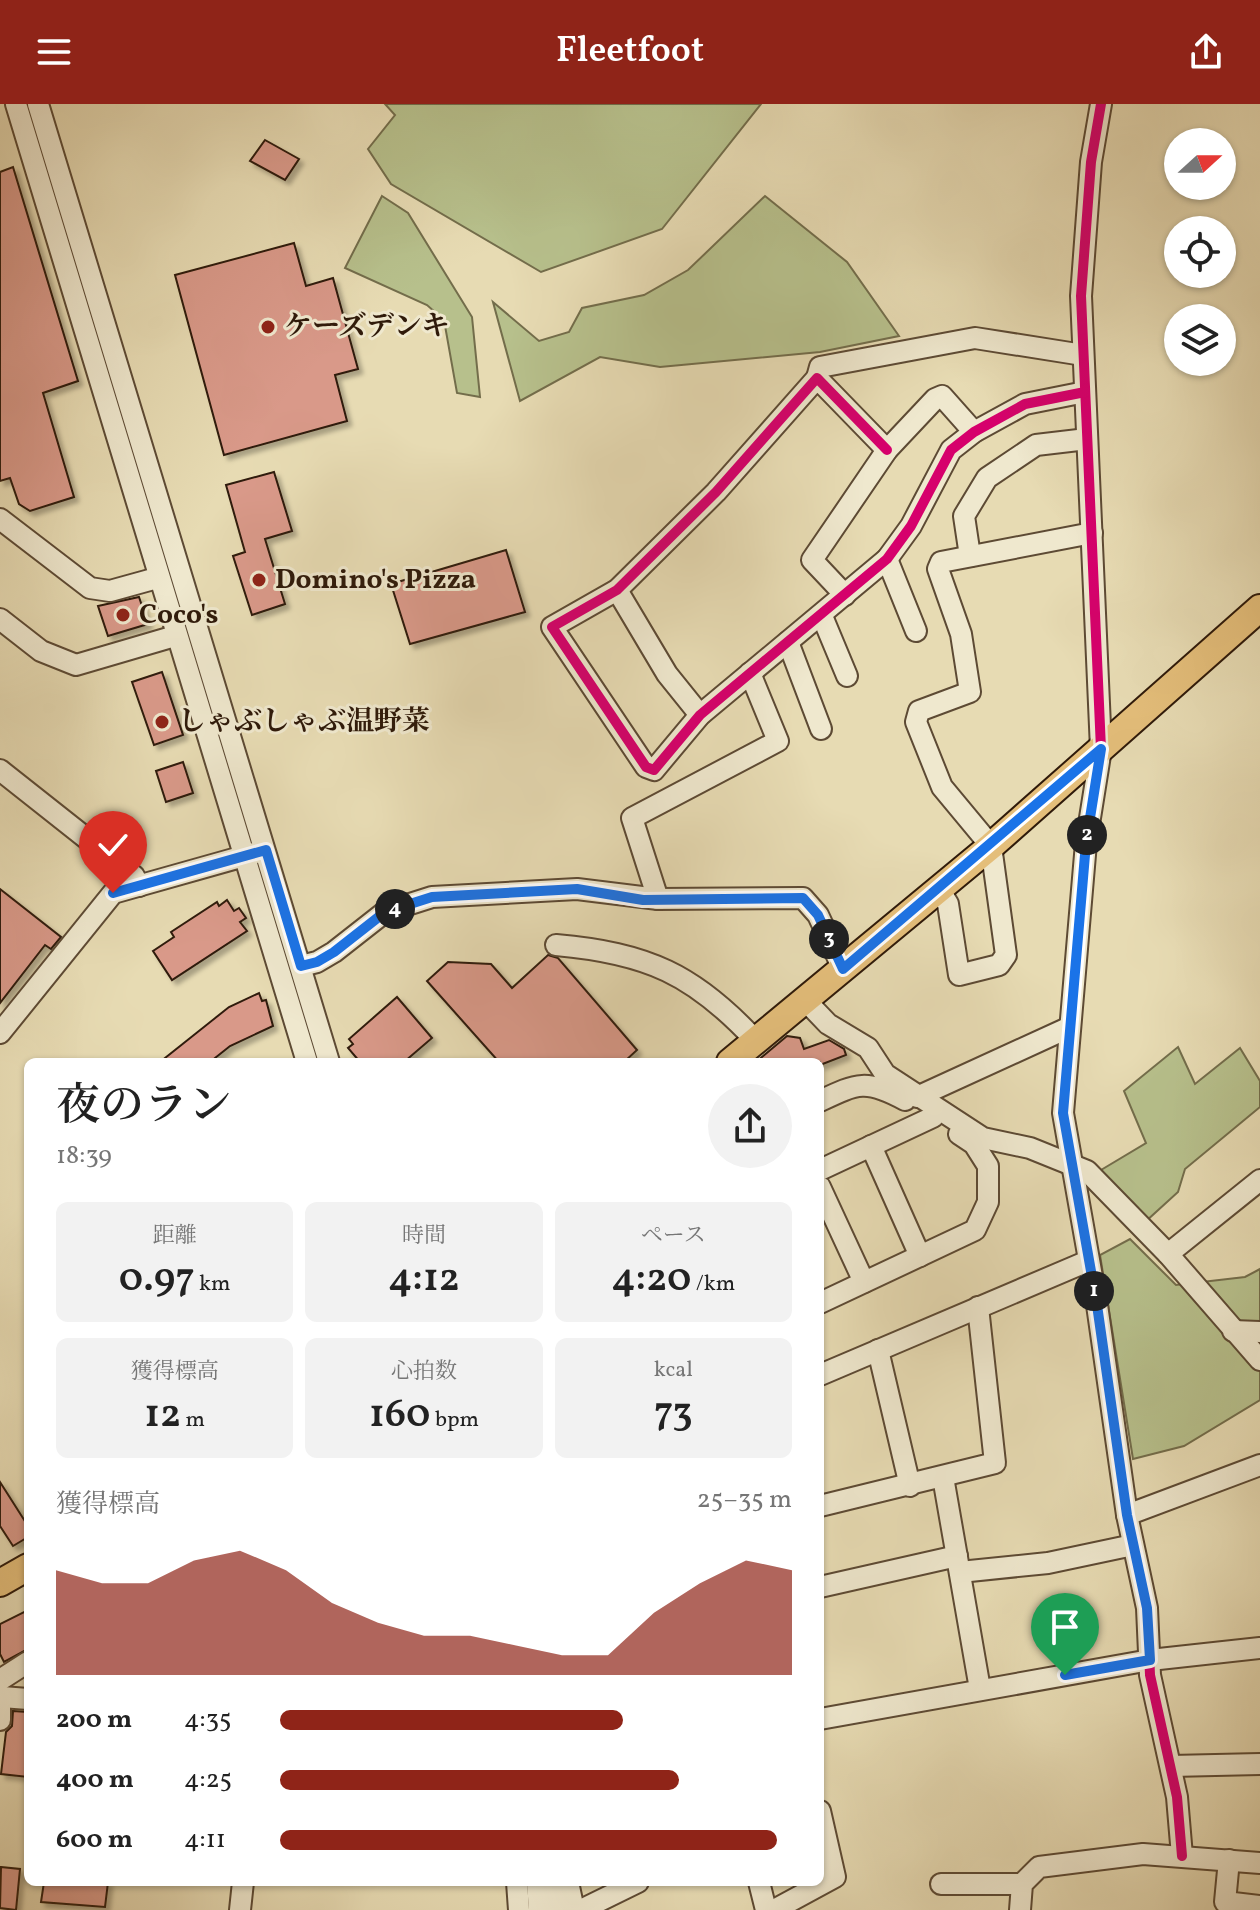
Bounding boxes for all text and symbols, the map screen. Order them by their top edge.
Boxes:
text: Fleetfoot [556,27,704,77]
icon: menu [32,30,76,74]
icon: share [1184,30,1228,74]
north arrow [1164,128,1236,200]
map controls [1164,128,1236,376]
button: locate [1164,216,1236,288]
button: layers [1164,304,1236,376]
place label: ケーズデンキ [284,308,449,347]
marker: ケーズデンキ [259,318,277,336]
place label: Domino's Pizza [275,561,476,600]
marker: Domino's Pizza [250,571,268,589]
place label: Coco's [139,596,219,635]
marker: Coco's [114,606,132,624]
place label: しゃぶしゃぶ温野菜 [178,703,430,742]
marker: しゃぶしゃぶ温野菜 [153,713,171,731]
pin [79,811,147,893]
pin: 2 [1067,815,1107,855]
text: 2 [1081,819,1093,850]
icon: check [91,823,135,867]
pin: 4 [375,889,415,929]
text: 4 [388,893,402,924]
pin: 3 [809,919,849,959]
text: 3 [823,923,835,954]
text: 夜のラン [56,1077,232,1138]
button: share [708,1084,792,1168]
text: 18:39 [56,1138,112,1174]
text: 距離 [153,1221,197,1252]
text: 時間 [402,1221,446,1252]
text: ペース [641,1221,706,1252]
text: 0.97 [119,1252,195,1308]
text: 4:12 [388,1252,460,1308]
text: 4:20 [611,1252,691,1308]
text: km [195,1269,231,1300]
text: /km [691,1269,735,1300]
pin: 1 [1074,1271,1114,1311]
text: 1 [1090,1275,1098,1306]
text: kcal [654,1355,693,1386]
text: 獲得標高 [131,1357,219,1388]
text: 心拍数 [391,1357,457,1388]
text: 73 [654,1386,693,1442]
text: 12 [144,1388,181,1444]
text: 160 [369,1388,431,1444]
text: m [181,1405,205,1436]
text: bpm [431,1405,479,1436]
text: 25–35 m [697,1482,792,1518]
text: 獲得標高 [56,1487,160,1523]
pin [1031,1593,1099,1675]
icon: arrive [1043,1605,1087,1649]
text: 200 m [56,1702,132,1738]
text: 4:35 [184,1702,232,1738]
text: 400 m [56,1762,134,1798]
text: 4:25 [184,1762,232,1798]
text: 600 m [56,1822,133,1858]
text: 4:11 [184,1822,226,1858]

